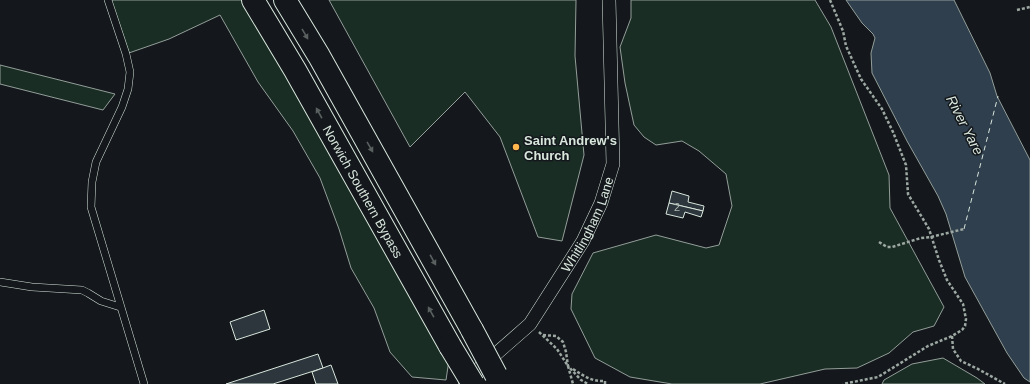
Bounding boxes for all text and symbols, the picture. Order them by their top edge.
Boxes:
one-way arrow [302,28,309,40]
water label: River Yare [943,92,987,158]
one-way arrow [316,107,322,119]
street label: Norwich Southern Bypass [320,123,406,261]
place label: Saint Andrew's Church [524,133,617,163]
one-way arrow [366,141,373,152]
marker: Saint Andrew's Church [511,142,521,152]
street label: Whitlingham Lane [558,175,617,275]
house number: 2 [674,201,680,213]
one-way arrow [430,254,437,266]
one-way arrow [428,306,434,318]

